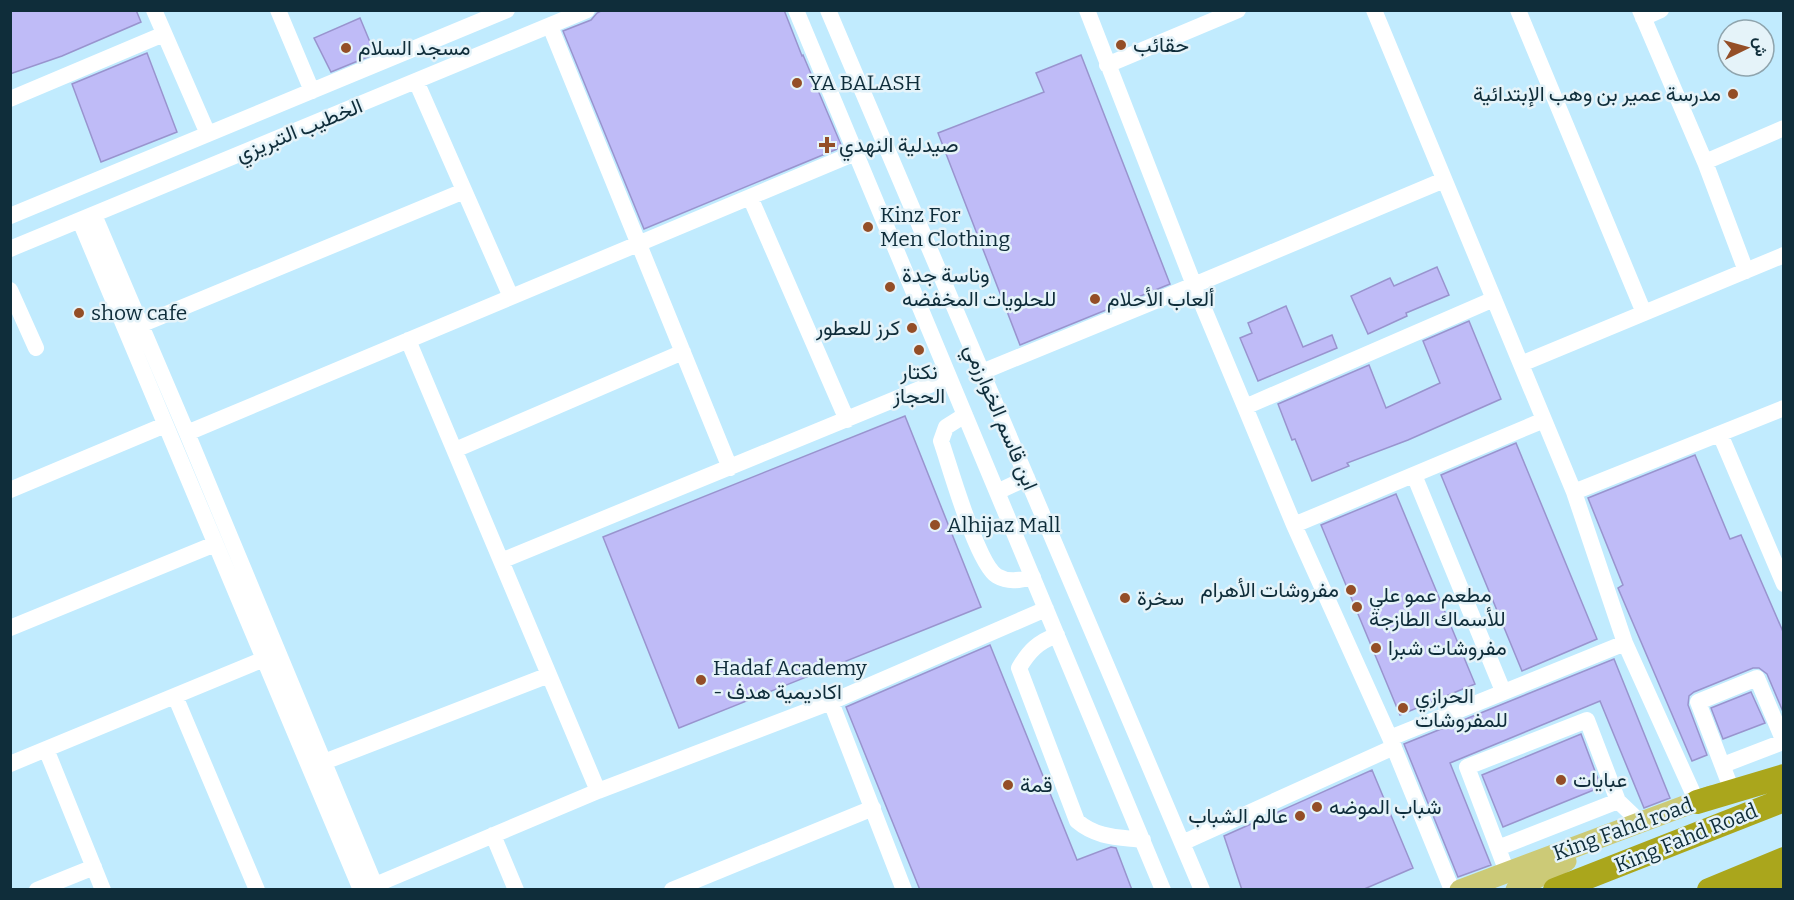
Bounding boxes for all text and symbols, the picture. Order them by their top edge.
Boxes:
north arrow [1716,18,1776,78]
place label: حقائب [1133,32,1189,58]
place label: مسجد السلام [358,35,470,62]
text: ش [1750,36,1771,57]
marker: حقائب [1114,38,1128,52]
marker: مسجد السلام [339,41,353,55]
place label: YA BALASH [809,70,921,96]
marker: YA BALASH [790,76,804,90]
place label: مدرسة عمير بن وهب الإبتدائية [1473,81,1721,108]
marker: مدرسة عمير بن وهب الإبتدائية [1726,87,1740,101]
street label: الخطيب التبريزي [232,93,368,171]
place label: صيدلية النهدي [839,132,959,162]
marker: صيدلية النهدي [820,138,834,152]
place label: Kinz For Men Clothing [880,202,1010,252]
marker: Kinz For Men Clothing [861,220,875,234]
place label: وناسة جدة للحلويات المخفضه [902,262,1056,312]
marker: وناسة جدة للحلويات المخفضه [883,280,897,294]
place label: ألعاب الأحلام [1107,286,1214,313]
marker: ألعاب الأحلام [1088,292,1102,306]
place label: show cafe [91,300,187,326]
marker: show cafe [72,306,86,320]
place label: كرز للعطور [815,315,900,341]
marker: كرز للعطور [905,321,919,335]
street label: ابن قاسم الخوارزمي [955,340,1044,496]
marker: نكتار الحجاز [912,343,926,357]
place label: نكتار الحجاز [892,359,945,409]
place label: Alhijaz Mall [947,512,1060,538]
marker: Alhijaz Mall [928,518,942,532]
place label: مفروشات الأهرام [1200,577,1339,604]
place label: مطعم عمو علي للأسماك الطازجة [1369,582,1506,632]
marker: مفروشات الأهرام [1344,583,1358,597]
place label: سخرة [1137,585,1184,611]
marker: سخرة [1118,591,1132,605]
marker: مطعم عمو علي للأسماك الطازجة [1350,600,1364,614]
place label: مفروشات شبرا [1388,635,1507,661]
marker: مفروشات شبرا [1369,641,1383,655]
place label: Hadaf Academy - اكاديمية هدف [713,655,868,705]
marker: Hadaf Academy - اكاديمية هدف [694,673,708,687]
place label: الحرازي للمفروشات [1415,683,1508,733]
marker: الحرازي للمفروشات [1396,701,1410,715]
place label: عبايات [1573,767,1627,793]
place label: قمة [1020,772,1053,798]
marker: عبايات [1554,773,1568,787]
marker: قمة [1001,778,1015,792]
street label: King Fahd road [1549,792,1697,866]
place label: شباب الموضه [1329,794,1442,820]
street label: King Fahd Road [1611,798,1761,878]
marker: شباب الموضه [1310,800,1324,814]
place label: عالم الشباب [1188,803,1288,830]
marker: عالم الشباب [1293,809,1307,823]

